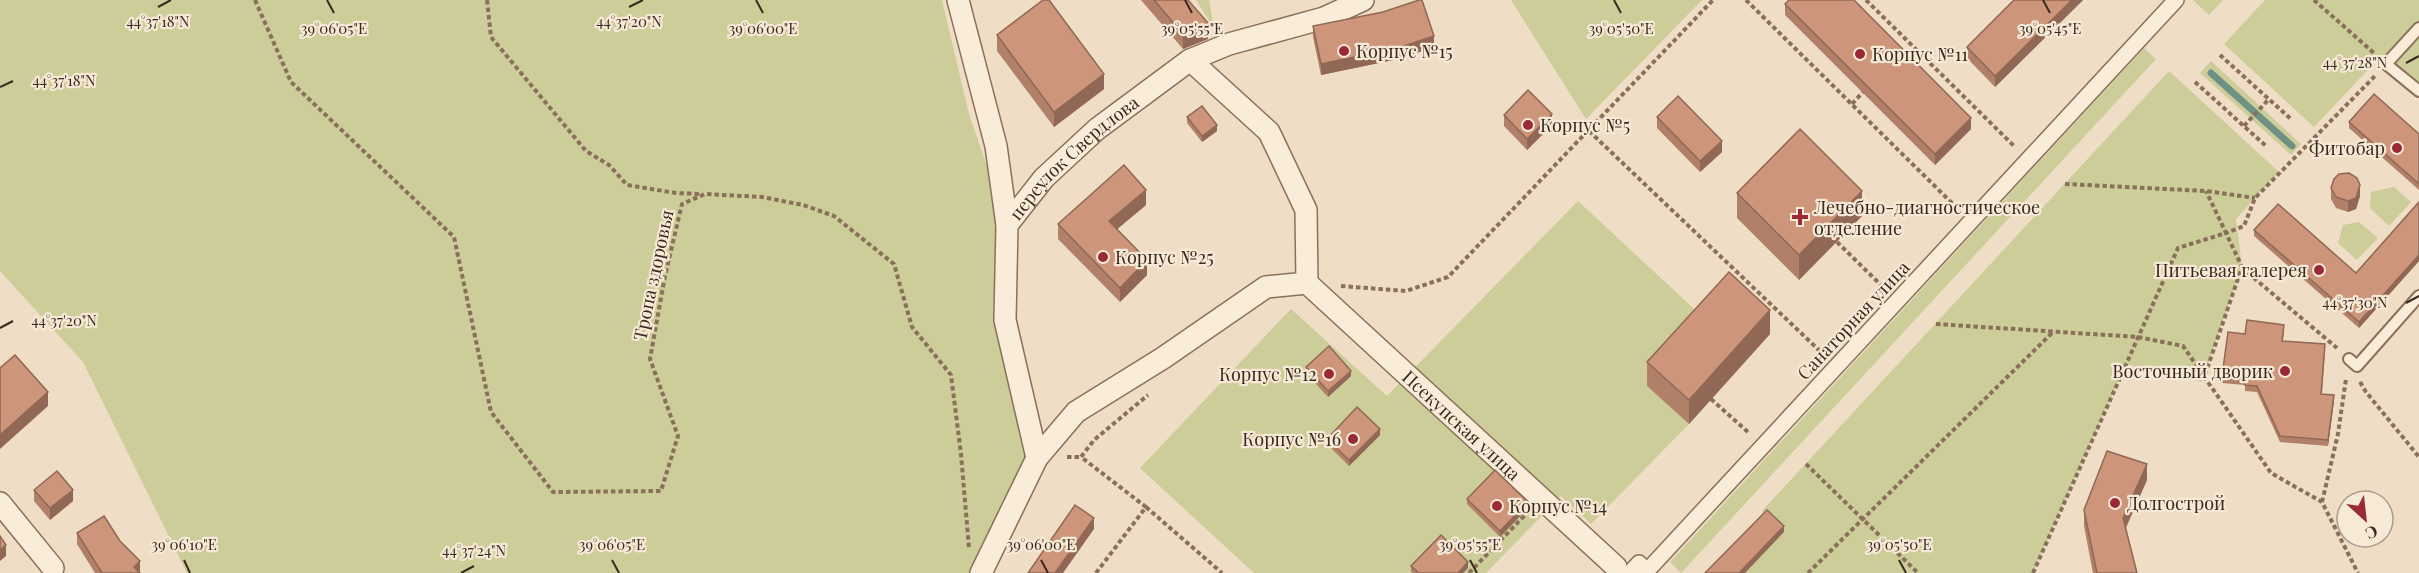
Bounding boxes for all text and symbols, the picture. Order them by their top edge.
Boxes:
text: 44°37'18"N [126,11,190,31]
text: 44°37'20"N [596,11,662,31]
text: 39°06'05"E [301,18,367,38]
text: 39°06'00"E [729,18,797,38]
text: 39°05'55"E [1161,18,1223,38]
text: 39°05'50"E [1588,18,1654,38]
text: 39°05'45"E [2019,18,2081,38]
place label: Корпус №15 [1356,39,1453,63]
place label: Корпус №11 [1872,42,1968,66]
marker: Корпус №15 [1337,44,1351,58]
marker: Корпус №11 [1853,47,1867,61]
text: 44°37'28"N [2323,52,2388,72]
text: 44°37'18"N [32,70,96,90]
street label: переулок Свердлова [1004,90,1143,225]
place label: Корпус №5 [1540,113,1630,137]
marker: Корпус №5 [1521,118,1535,132]
place label: Фитобар [2309,136,2385,160]
marker: Фитобар [2390,141,2404,155]
place label: Лечебно-диагностическое отделение [1813,195,2040,240]
street label: Тропа здоровья [627,207,679,342]
marker: Лечебно-диагностическое отделение [1791,208,1809,226]
place label: Корпус №25 [1115,245,1214,269]
marker: Корпус №25 [1096,250,1110,264]
street label: Санаторная улица [1792,255,1914,385]
place label: Питьевая галерея [2155,258,2307,282]
marker: Питьевая галерея [2312,263,2326,277]
text: 44°37'30"N [2322,292,2388,312]
text: 44°37'20"N [31,310,97,330]
place label: Восточный дворик [2112,359,2273,383]
place label: Корпус №12 [1219,362,1317,386]
marker: Восточный дворик [2278,364,2292,378]
street label: Псекупская улица [1397,365,1526,486]
marker: Корпус №12 [1322,367,1336,381]
place label: Корпус №16 [1242,427,1341,451]
marker: Корпус №16 [1346,432,1360,446]
north arrow [2335,489,2395,549]
place label: Долгострой [2127,491,2225,515]
place label: Корпус №14 [1509,494,1607,518]
marker: Долгострой [2108,496,2122,510]
marker: Корпус №14 [1490,499,1504,513]
text: С [2362,521,2382,545]
text: 39°06'10"E [151,534,217,554]
text: 39°06'05"E [579,534,645,554]
text: 39°06'00"E [1007,534,1075,554]
text: 39°05'55"E [1439,534,1501,554]
text: 39°05'50"E [1866,534,1932,554]
text: 44°37'24"N [442,540,506,560]

